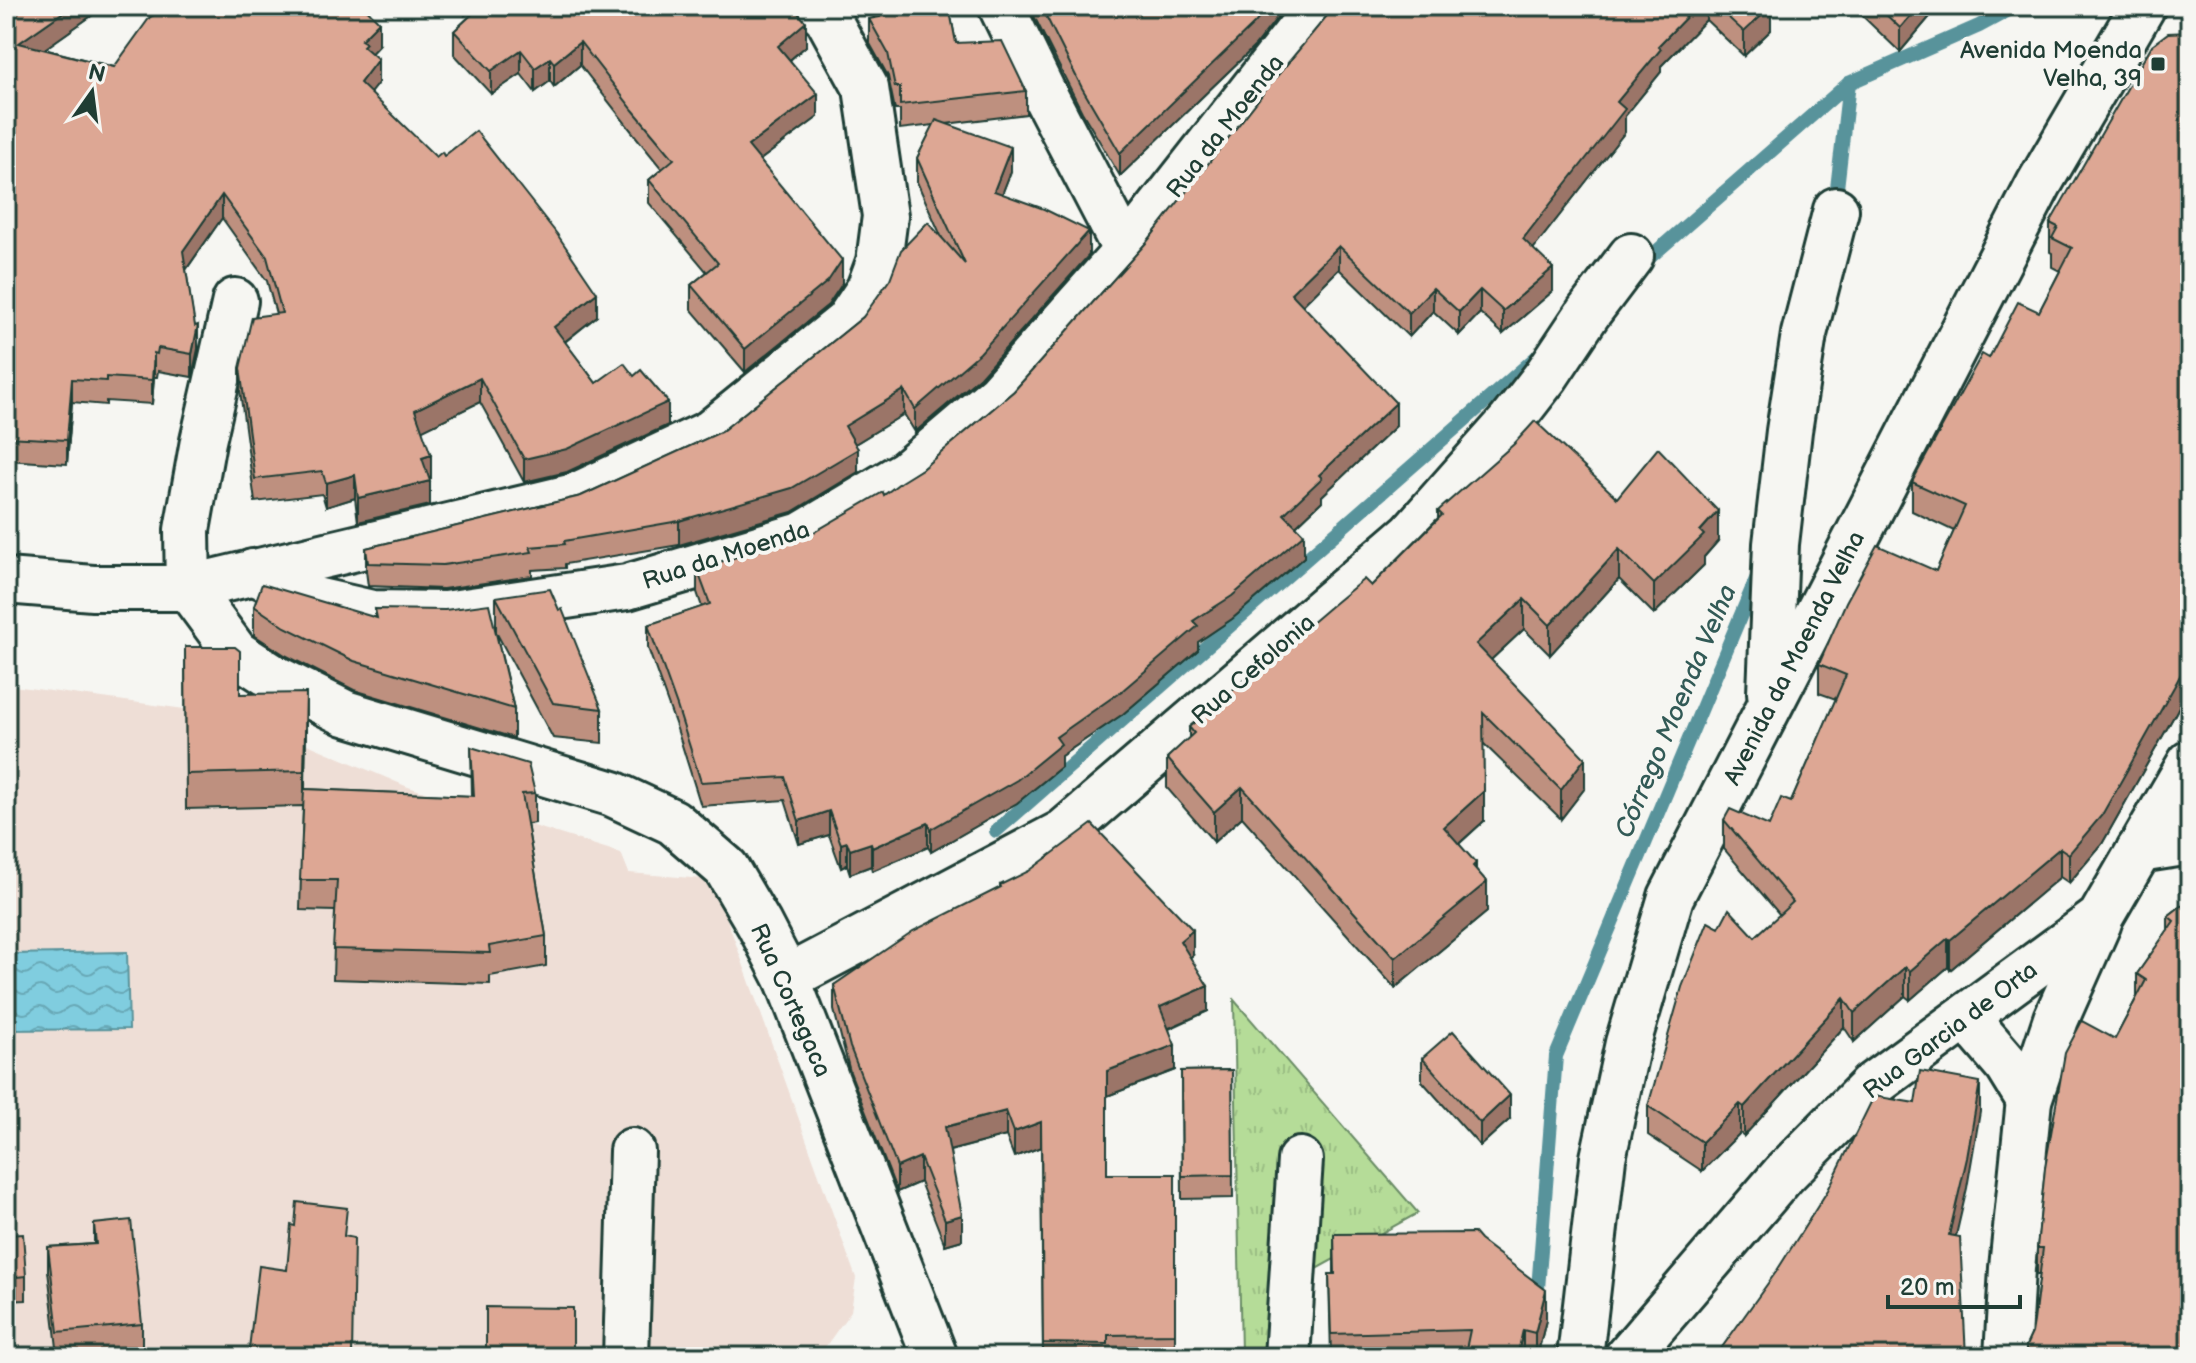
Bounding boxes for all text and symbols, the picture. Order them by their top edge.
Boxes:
place label: Avenida Moenda Velha, 39 [1960,36,2142,93]
street label: Rua da Moenda [1160,49,1290,204]
north arrow [52,52,132,132]
marker: Avenida Moenda Velha, 39 [2149,55,2167,73]
text: N [85,59,108,89]
street label: Rua da Moenda [639,515,813,596]
street label: Avenida da Moenda Velha [1718,526,1871,790]
water label: Córrego Moenda Velha [1609,580,1744,843]
street label: Rua Cefolonia [1186,608,1321,731]
street label: Rua Cortegaca [744,919,837,1081]
street label: Rua Garcia de Orta [1857,955,2043,1105]
scale bar [1888,1259,2020,1309]
text: 20 m [1900,1273,1955,1302]

